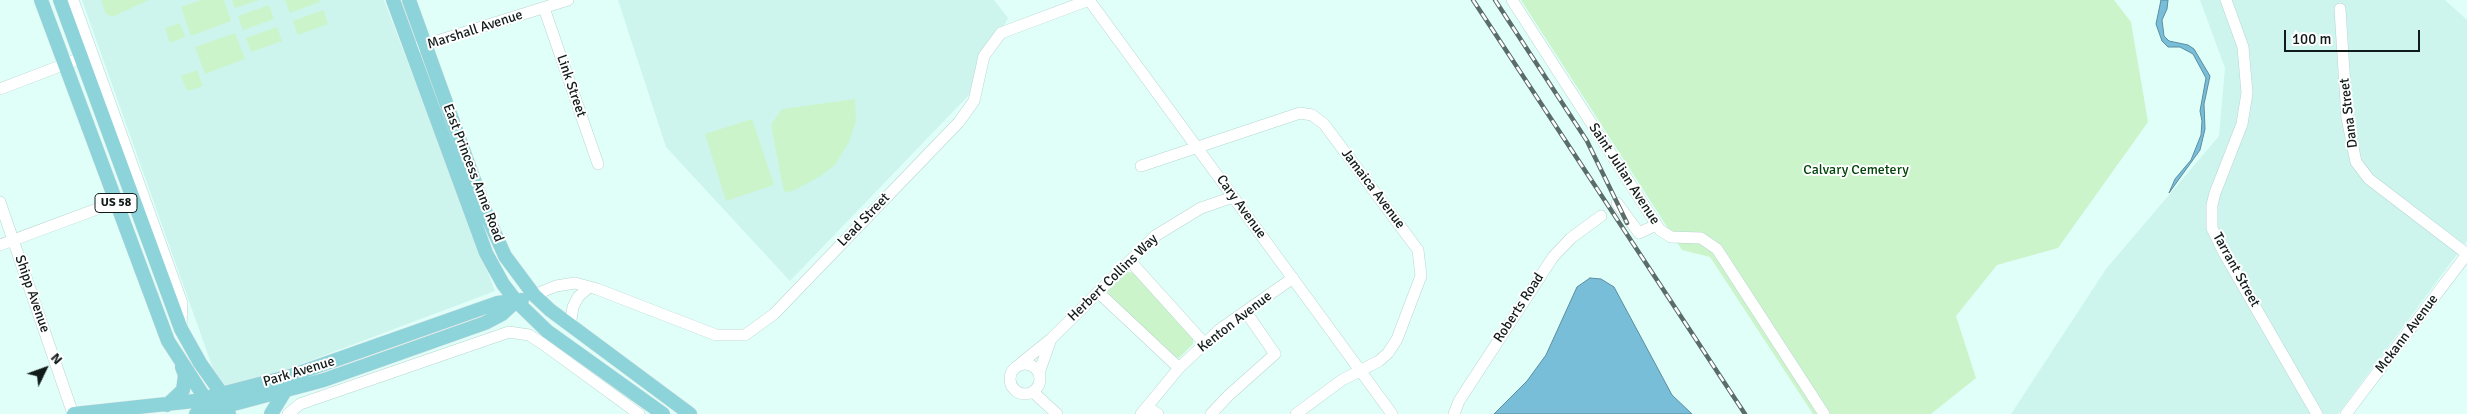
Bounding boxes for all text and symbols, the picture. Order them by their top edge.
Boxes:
street label: Marshall Avenue [425,7,525,53]
scale bar [2287,20,2423,52]
text: 100 m [2292,30,2332,48]
street label: Link Street [552,53,590,119]
street label: Dana Street [2336,77,2362,149]
street label: East Princess Anne Road [439,102,507,244]
street label: Saint Julian Avenue [1585,120,1663,228]
street label: Jamaica Avenue [1338,146,1408,232]
park label: Calvary Cemetery [1803,162,1909,178]
street label: Cary Avenue [1212,172,1270,242]
street label: Lead Street [834,190,894,250]
road number: US 58 [95,194,137,212]
street label: Tarrant Street [2209,230,2263,310]
street label: Herbert Collins Way [1065,231,1161,325]
street label: Shipp Avenue [11,253,53,335]
street label: Roberts Road [1490,270,1548,346]
street label: Kenton Avenue [1195,288,1275,356]
street label: Mckann Avenue [2372,291,2442,377]
north arrow [20,344,70,394]
text: N [47,349,66,368]
street label: Park Avenue [261,353,337,391]

